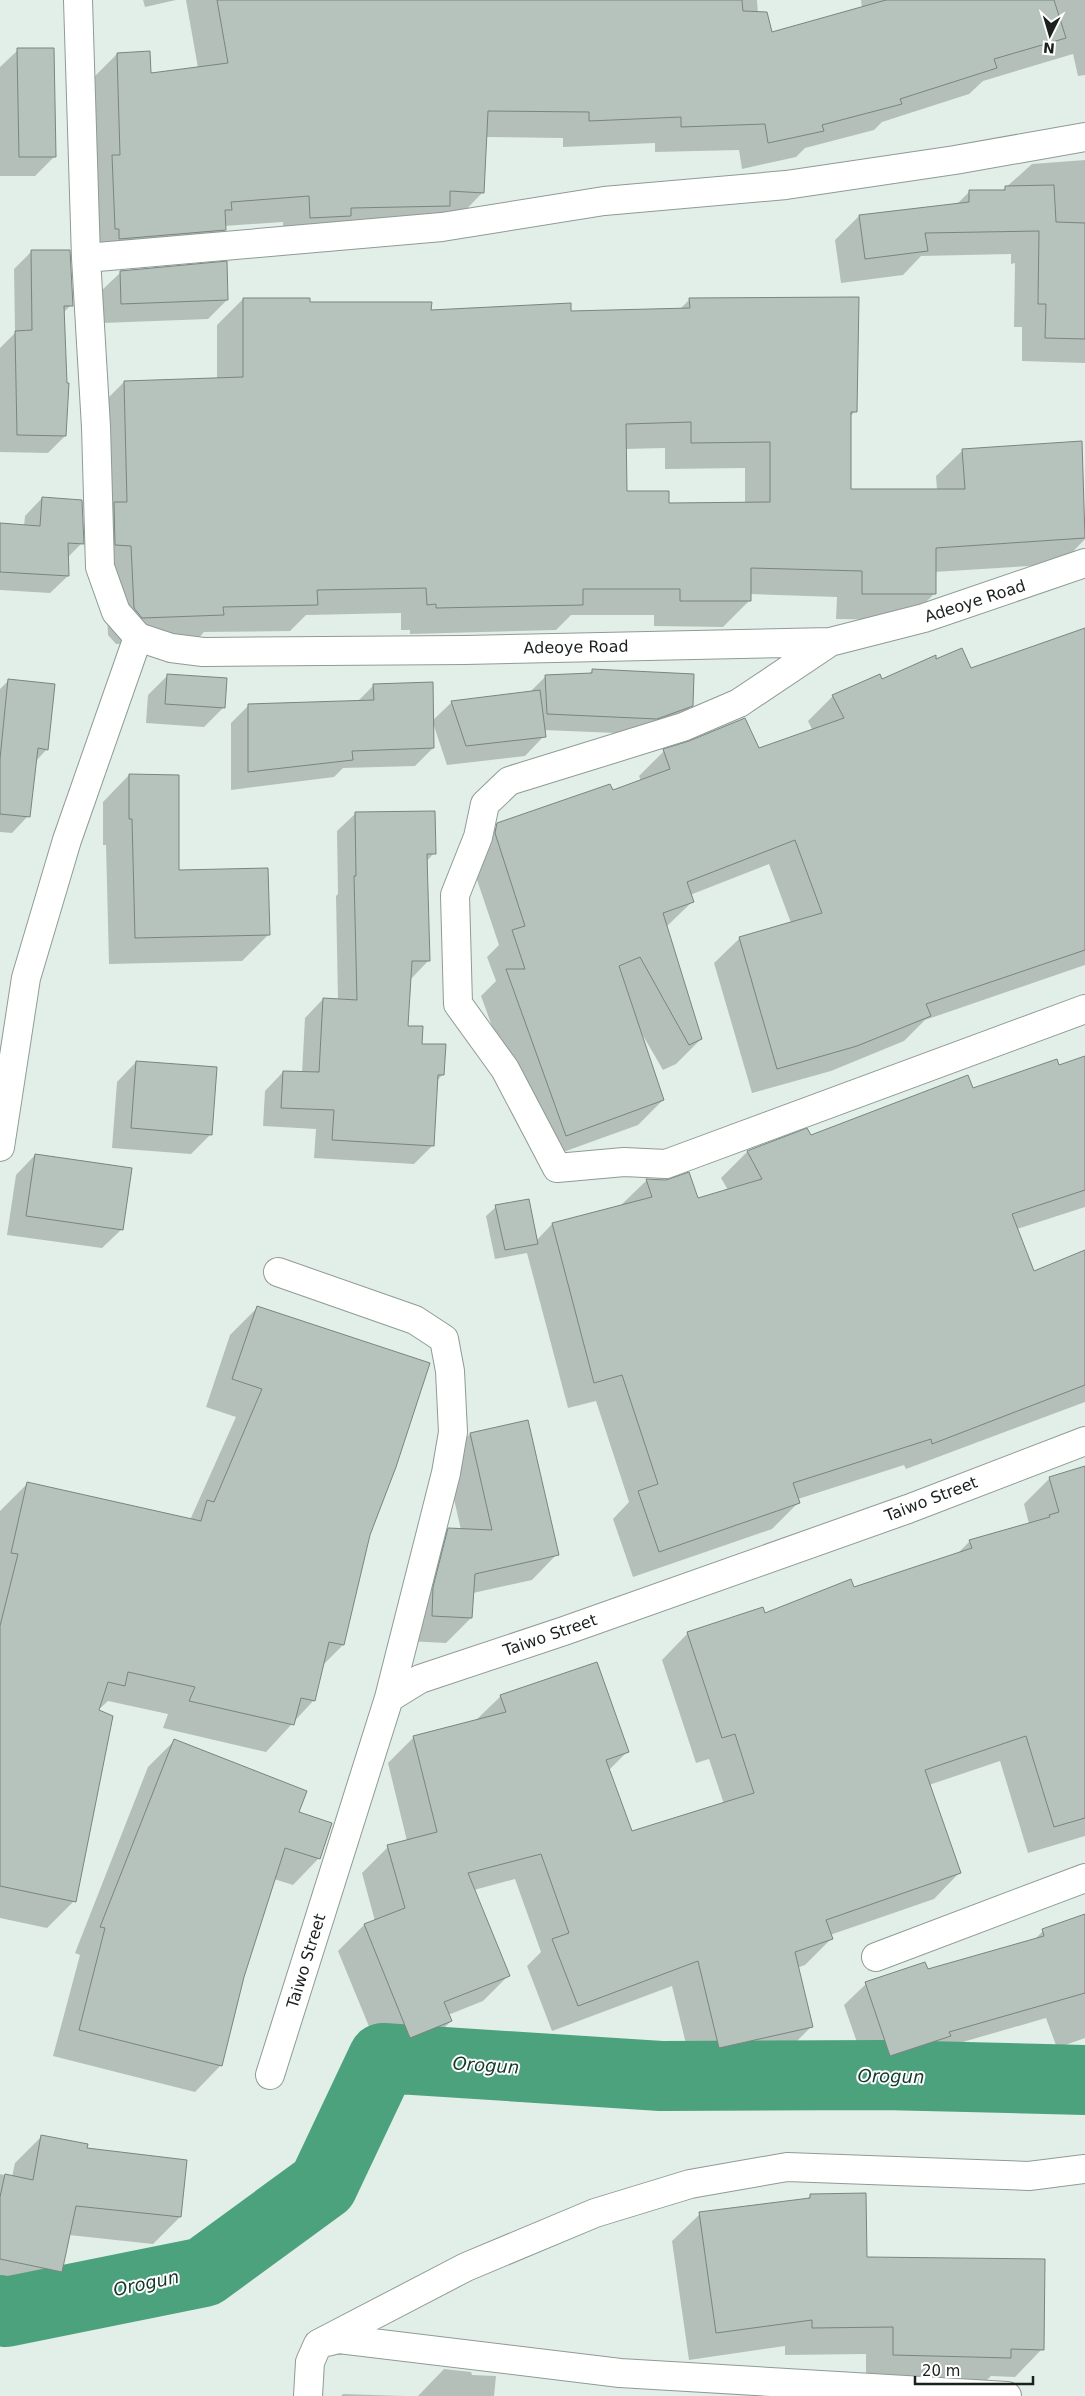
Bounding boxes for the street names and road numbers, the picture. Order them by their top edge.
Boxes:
street label: Adeoye Road [922,576,1028,626]
street label: Adeoye Road [523,637,629,657]
street label: Taiwo Street [881,1473,980,1526]
street label: Taiwo Street [500,1610,599,1660]
street label: Taiwo Street [282,1911,329,2012]

